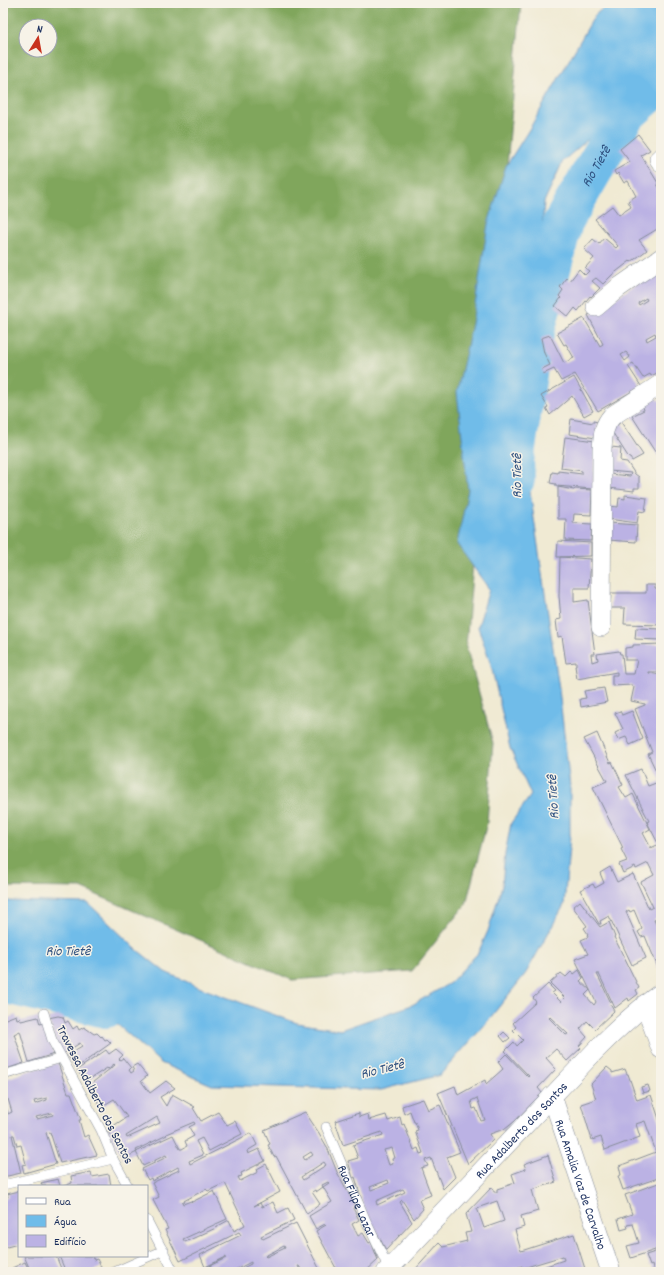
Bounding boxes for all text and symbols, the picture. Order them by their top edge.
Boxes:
north arrow [18,18,58,58]
text: N [35,22,44,39]
water label: Rio Tietê [577,142,617,191]
water label: Rio Tietê [508,453,528,498]
water label: Rio Tietê [543,773,565,820]
water label: Rio Tietê [46,942,91,962]
street label: Travessa Adalberto dos Santos [50,1022,137,1168]
water label: Rio Tietê [359,1055,407,1085]
street label: Rua Adalberto dos Santos [472,1078,573,1184]
street label: Rua Amalia Vaz de Carvalho [548,1117,610,1253]
street label: Rua Filipe Lazar [331,1163,379,1241]
legend [18,1185,148,1257]
text: Rua [54,1194,71,1211]
text: Água [54,1214,77,1231]
text: Edifício [54,1234,86,1251]

